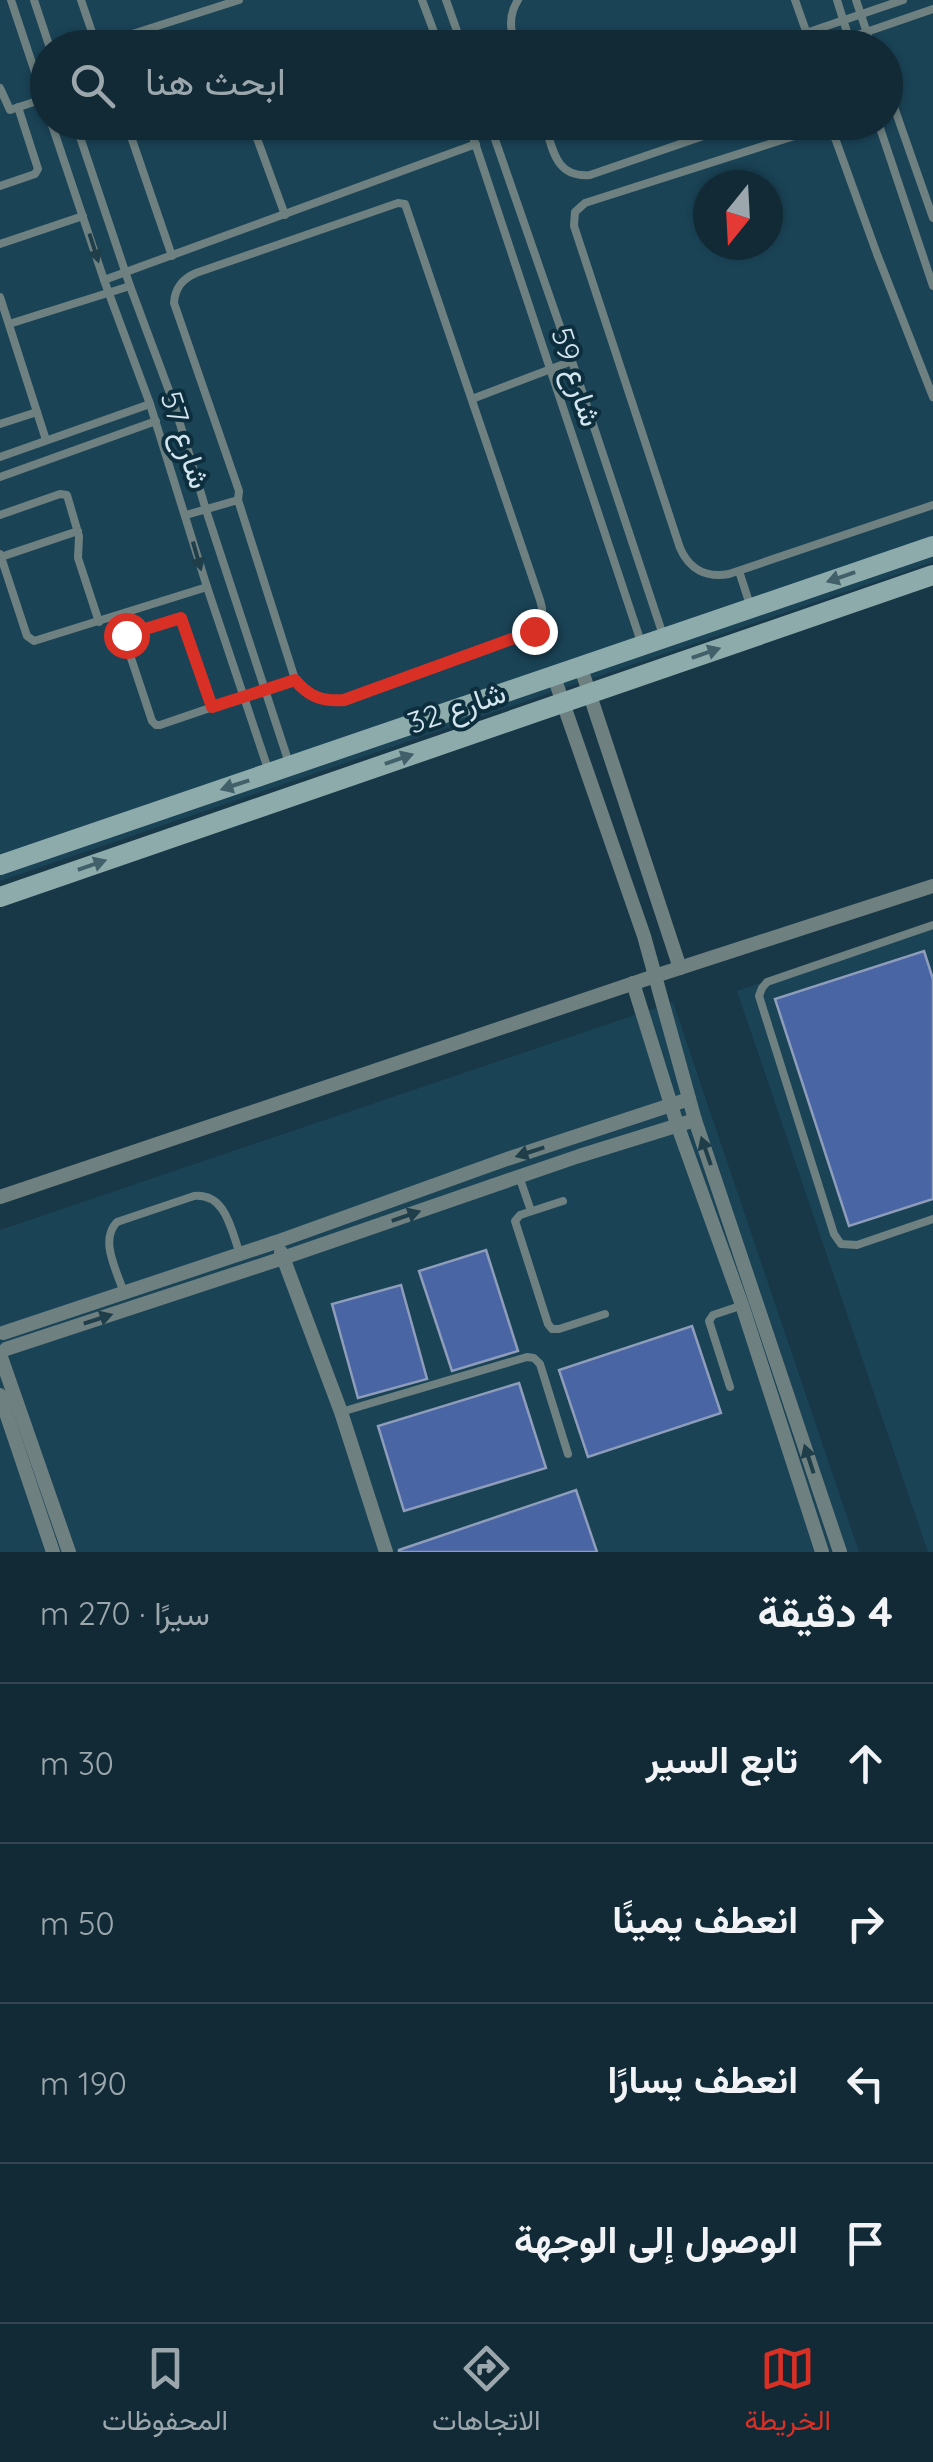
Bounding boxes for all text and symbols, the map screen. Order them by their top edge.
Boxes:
search box [30,30,903,140]
text: ابحث هنا [145,57,286,105]
icon: search [65,58,120,113]
north arrow [693,170,783,260]
one-way arrow [87,233,102,264]
street label: شارع 59 [541,322,611,432]
street label: شارع 57 [150,386,220,494]
one-way arrow [190,541,206,572]
one-way arrow [825,571,855,586]
route end [512,609,558,655]
route start [104,613,150,659]
one-way arrow [692,645,722,660]
street label: شارع 32 [403,673,511,743]
one-way arrow [385,751,415,766]
one-way arrow [220,778,250,793]
one-way arrow [78,857,108,872]
one-way arrow [698,1136,713,1166]
one-way arrow [514,1145,544,1160]
one-way arrow [392,1207,422,1222]
one-way arrow [84,1310,114,1325]
one-way arrow [801,1444,816,1474]
text: 4 دقيقة [758,1585,893,1638]
text: سيرًا · 270 m [40,1593,210,1633]
text: تابع السير [646,1735,798,1783]
icon: ahead [838,1736,893,1791]
text: 30 m [40,1743,114,1783]
text: انعطف يمينًا [612,1895,798,1943]
icon: right [838,1896,893,1951]
text: 50 m [40,1903,114,1943]
text: انعطف يسارًا [608,2055,798,2103]
icon: left [838,2056,893,2111]
text: 190 m [40,2063,127,2103]
text: الوصول إلى الوجهة [514,2215,798,2263]
icon: arrive [838,2216,893,2271]
tab: المحفوظات [102,2341,228,2445]
tab: الاتجاهات [432,2341,541,2445]
tab: الخريطة [744,2341,831,2445]

